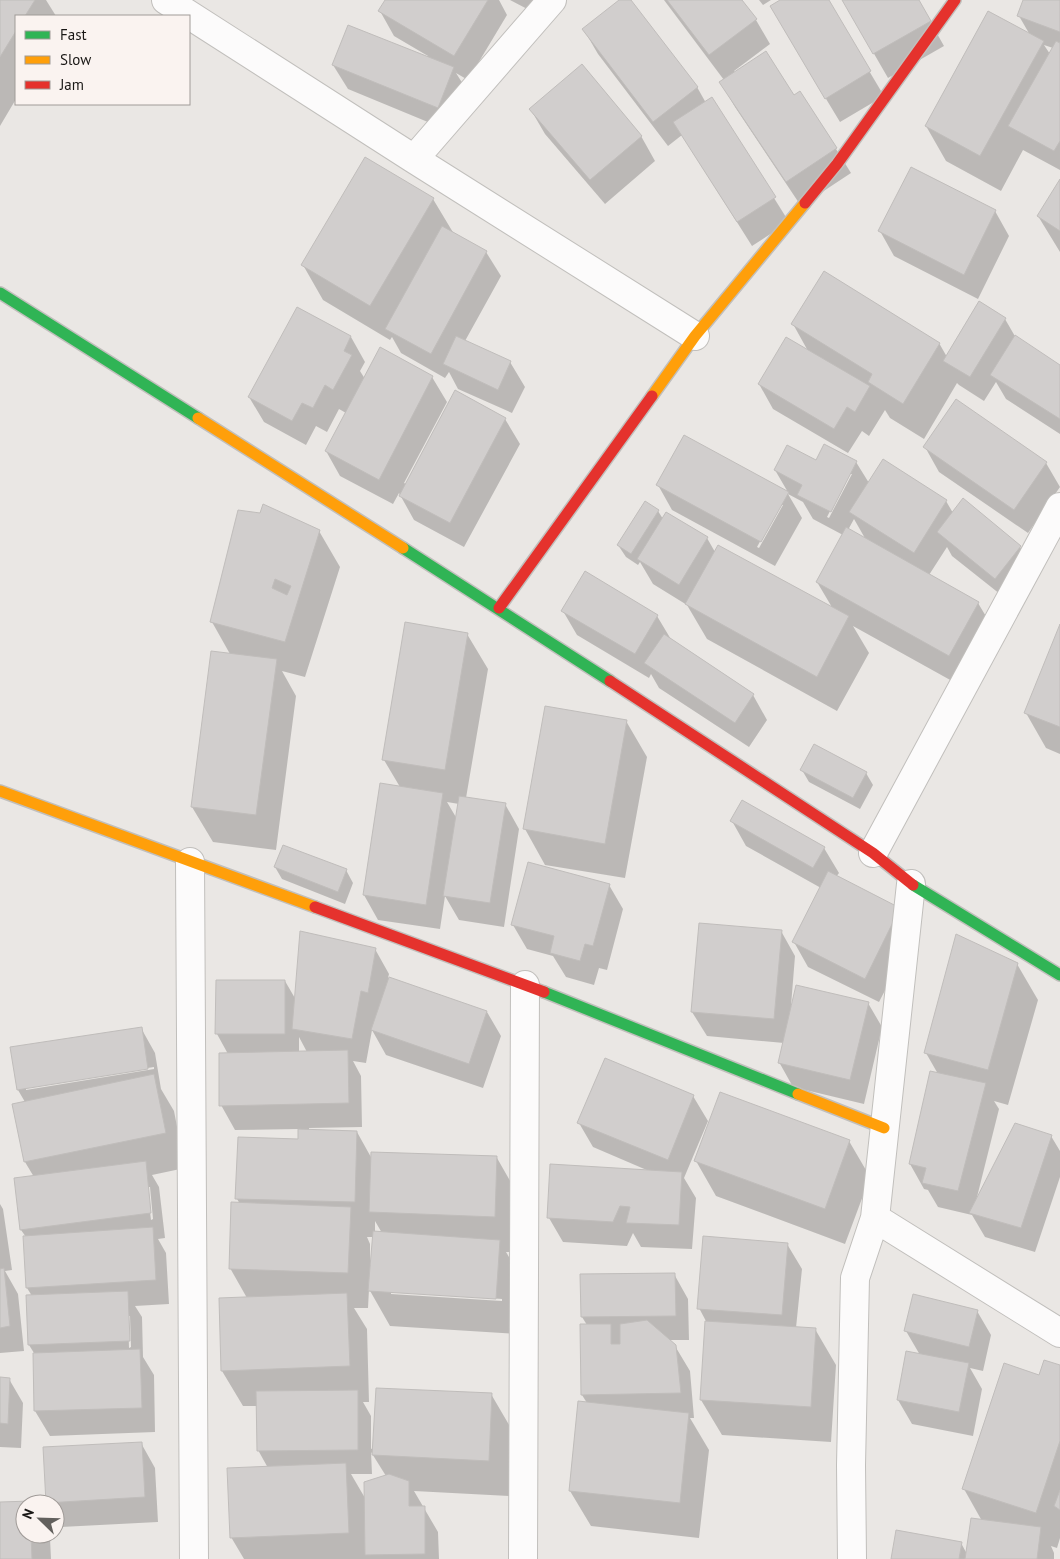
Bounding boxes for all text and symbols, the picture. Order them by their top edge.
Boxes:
legend [15,15,190,105]
text: Fast [60,25,87,44]
text: Slow [60,50,91,69]
text: Jam [59,75,84,94]
north arrow [15,1494,65,1544]
text: N [18,1506,38,1522]

